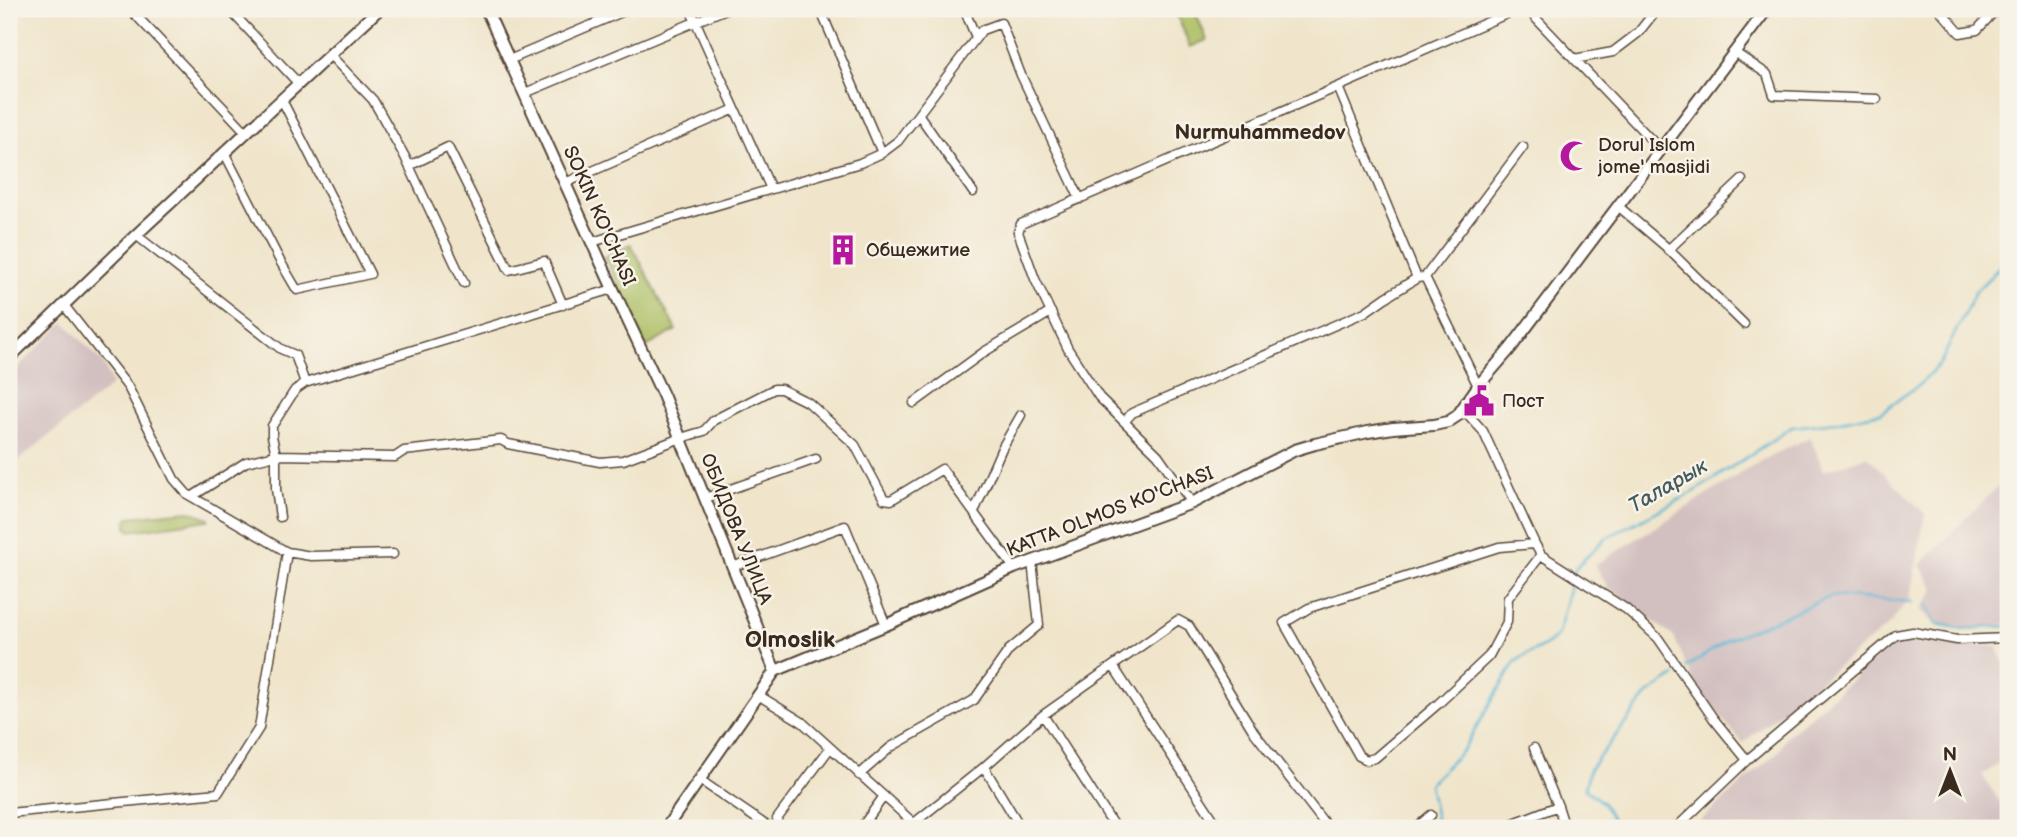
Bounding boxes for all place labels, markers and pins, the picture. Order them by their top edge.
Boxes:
place label: Dorul Islom jome' masjidi [1597,134,1710,179]
mosque icon: Dorul Islom jome' masjidi [1558,139,1592,173]
building icon: Общежитие [826,233,860,267]
place label: Общежитие [866,239,971,262]
public building icon: Пост [1462,384,1496,418]
place label: Пост [1502,390,1544,413]

